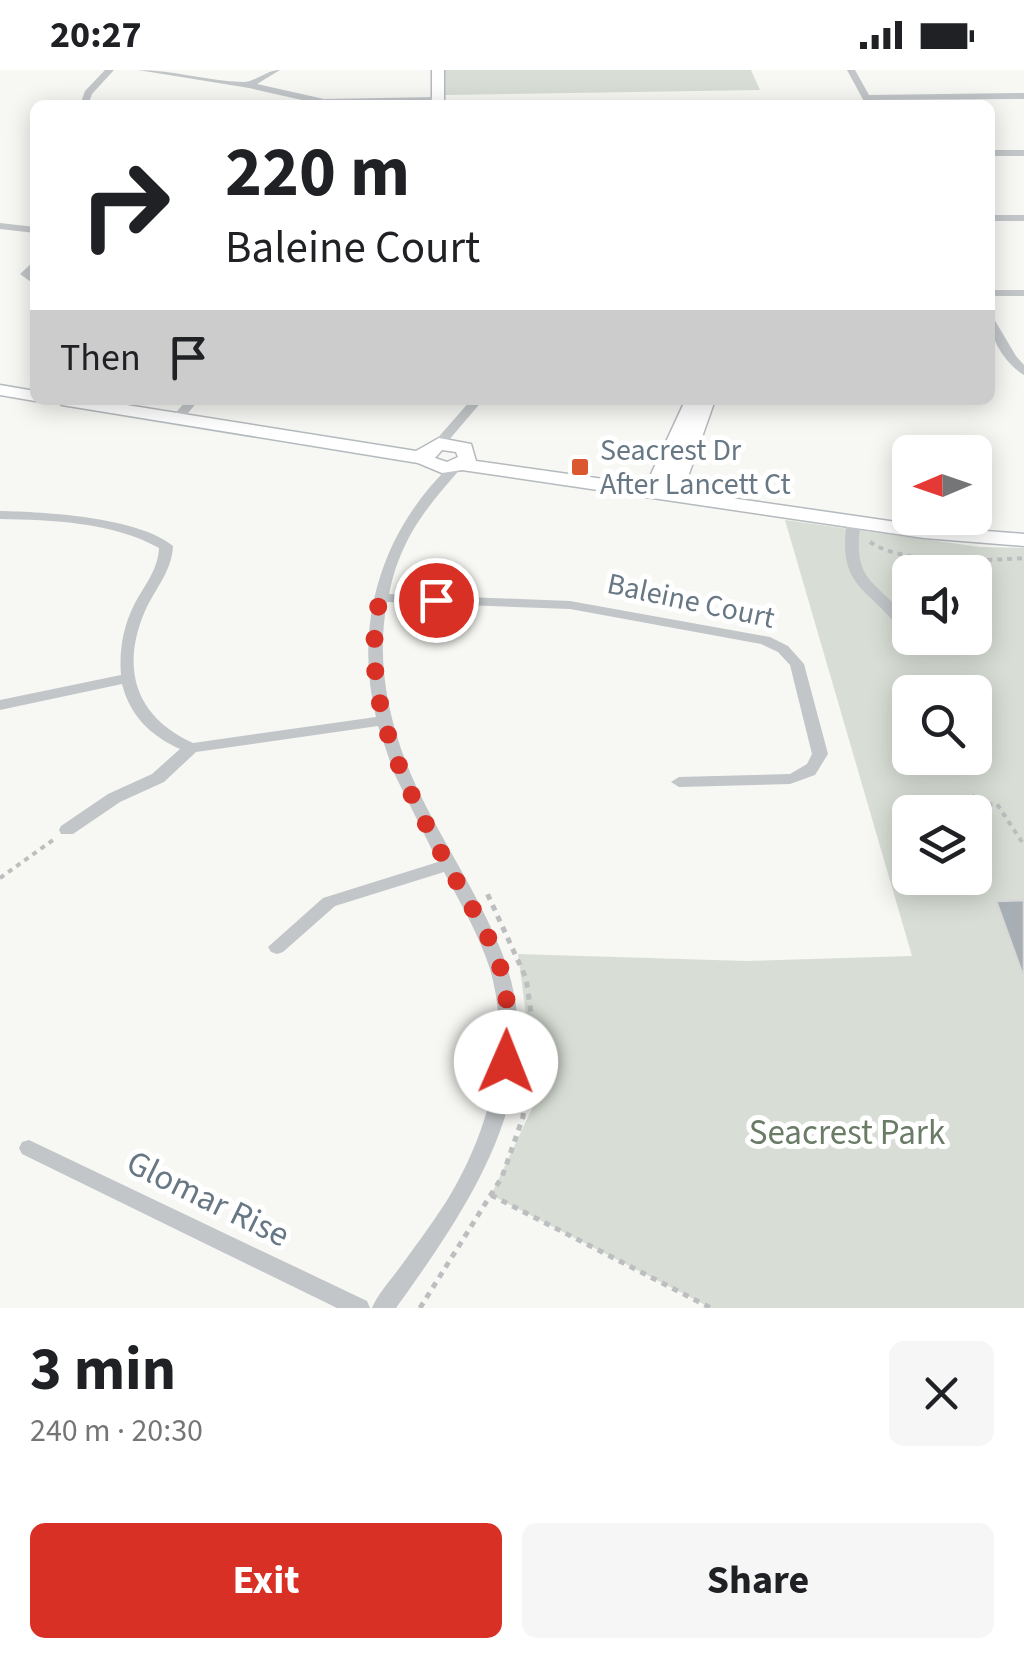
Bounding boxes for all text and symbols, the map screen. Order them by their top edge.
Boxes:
text: 20:27 [50,8,142,62]
text: 220 m [225,123,410,223]
icon: right [60,140,190,270]
text: Baleine Court [225,216,480,280]
icon: arrive [161,330,216,385]
text: Then [60,331,141,385]
place label: Seacrest Dr After Lancett Ct [600,429,791,506]
north arrow [892,435,992,535]
map controls [892,435,992,895]
marker: Seacrest Dr After Lancett Ct [569,456,591,478]
button: sound [892,555,992,655]
pin [394,558,479,643]
street label: Baleine Court [603,562,779,640]
icon: arrive [409,573,464,628]
button: search [892,675,992,775]
button: layers [892,795,992,895]
position arrow [454,1010,558,1114]
park label: Seacrest Park [749,1108,946,1158]
street label: Glomar Rise [118,1138,298,1260]
text: 3 min [30,1328,176,1413]
button: close [889,1341,994,1446]
text: 240 m · 20:30 [30,1408,203,1454]
button: Exit [30,1523,502,1638]
button: Share [522,1523,994,1638]

